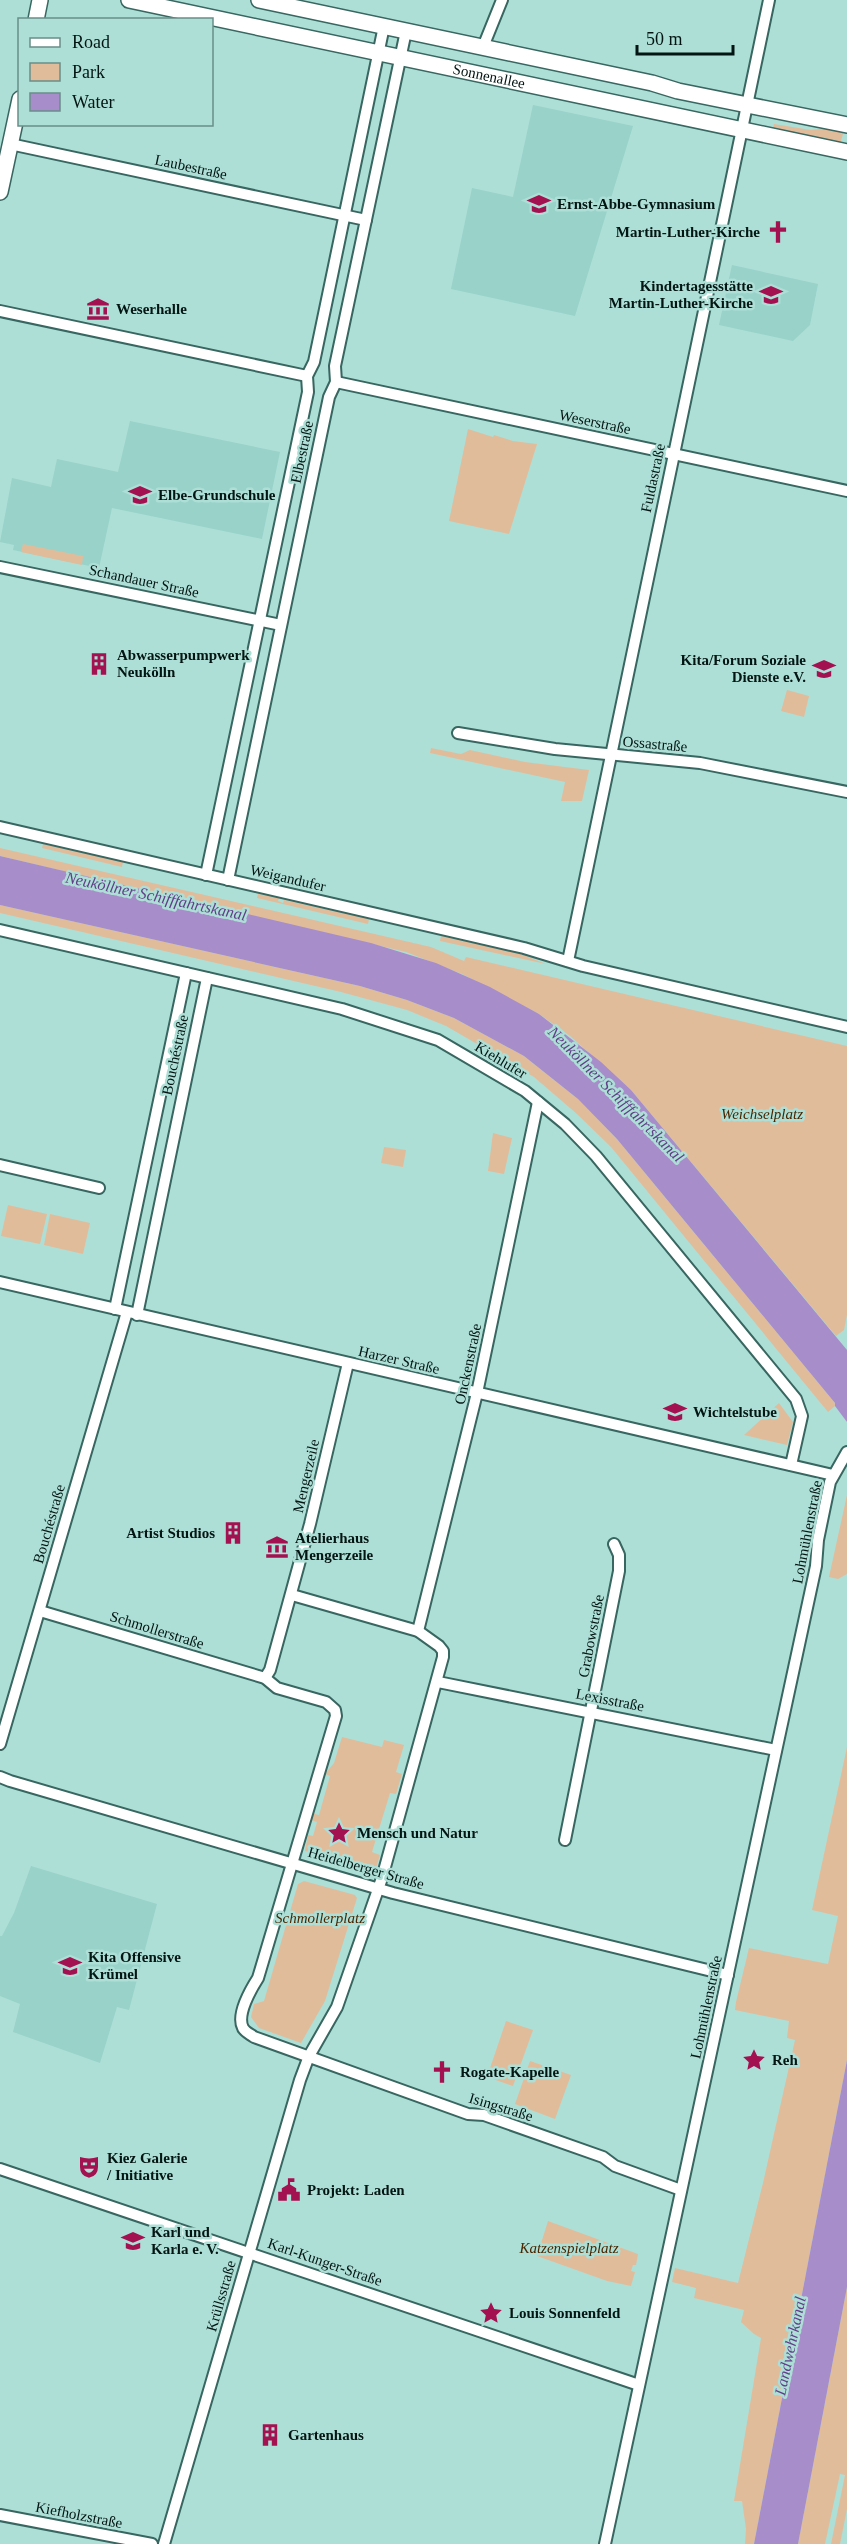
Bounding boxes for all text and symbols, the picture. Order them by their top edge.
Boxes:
legend [18,18,213,126]
scale bar [637,18,733,56]
text: 50 m [646,29,683,49]
text: Road [72,32,110,52]
street label: Sonnenallee [451,61,527,92]
text: Park [72,62,105,82]
text: Water [72,92,115,112]
street label: Laubestraße [153,152,229,183]
school or university icon: Ernst-Abbe-Gymnasium [526,191,552,217]
place label: Ernst-Abbe-Gymnasium [557,196,716,212]
church icon: Martin-Luther-Kirche [765,219,791,245]
place label: Martin-Luther-Kirche [616,224,760,240]
place label: Kindertagesstätte Martin-Luther-Kirche [609,278,753,311]
school or university icon: Kindertagesstätte Martin-Luther-Kirche [758,282,784,308]
museum icon: Weserhalle [85,296,111,322]
place label: Weserhalle [116,301,187,317]
street label: Weserstraße [558,407,633,437]
street label: Elbestraße [288,419,316,485]
street label: Fuldastraße [638,442,668,514]
school or university icon: Elbe-Grundschule [127,482,153,508]
place label: Elbe-Grundschule [158,487,276,503]
street label: Schandauer Straße [88,562,201,601]
place label: Abwasserpumpwerk Neukölln [117,647,250,680]
building icon: Abwasserpumpwerk Neukölln [86,651,112,677]
place label: Kita/Forum Soziale Dienste e.V. [681,652,806,685]
school or university icon: Kita/Forum Soziale Dienste e.V. [811,656,837,682]
street label: Ossastraße [622,733,688,755]
street label: Weigandufer [249,862,327,894]
water label: Neuköllner Schifffahrtskanal [63,868,249,925]
street label: Bouchéstraße [159,1013,191,1097]
water label: Neuköllner Schifffahrtskanal [543,1022,688,1166]
street label: Kiehlufer [472,1038,530,1082]
park label: Weichselplatz [721,1106,803,1122]
street label: Onckenstraße [452,1322,484,1406]
street label: Harzer Straße [357,1343,442,1377]
school or university icon: Wichtelstube [662,1399,688,1425]
place label: Wichtelstube [693,1404,777,1420]
street label: Mengerzeile [290,1437,322,1514]
street label: Lohmühlenstraße [789,1479,825,1585]
street label: Bouchéstraße [30,1482,68,1565]
building icon: Artist Studios [220,1520,246,1546]
place label: Artist Studios [126,1525,215,1541]
place label: Atelierhaus Mengerzeile [295,1530,374,1563]
museum icon: Atelierhaus Mengerzeile [264,1534,290,1560]
street label: Grabowstraße [575,1593,607,1679]
street label: Schmollerstraße [108,1608,206,1652]
street label: Lexisstraße [575,1686,646,1715]
place icon: Mensch und Natur [326,1820,352,1846]
place label: Mensch und Natur [357,1825,478,1841]
street label: Heidelberger Straße [306,1844,426,1892]
park label: Schmollerplatz [275,1910,365,1926]
place label: Kita Offensive Krümel [88,1949,181,1982]
school or university icon: Kita Offensive Krümel [57,1953,83,1979]
street label: Lohmühlenstraße [687,1954,725,2060]
place icon: Reh [741,2047,767,2073]
place label: Reh [772,2052,798,2068]
church icon: Rogate-Kapelle [429,2059,455,2085]
place label: Rogate-Kapelle [460,2064,559,2080]
street label: Isingstraße [467,2090,535,2124]
place label: Kiez Galerie / Initiative [106,2150,188,2183]
theatre icon: Kiez Galerie / Initiative [76,2154,102,2180]
public building icon: Projekt: Laden [276,2177,302,2203]
place label: Projekt: Laden [307,2182,405,2198]
place label: Karl und Karla e. V. [151,2224,219,2257]
school or university icon: Karl und Karla e. V. [120,2228,146,2254]
street label: Karl-Kunger-Straße [266,2235,384,2289]
park label: Katzenspielplatz [518,2240,619,2256]
street label: Krüllsstraße [203,2258,239,2333]
water label: Landwehrkanal [771,2295,809,2398]
place icon: Louis Sonnenfeld [478,2300,504,2326]
place label: Louis Sonnenfeld [509,2305,621,2321]
building icon: Gartenhaus [257,2422,283,2448]
place label: Gartenhaus [288,2427,364,2443]
street label: Kiefholzstraße [34,2499,124,2531]

